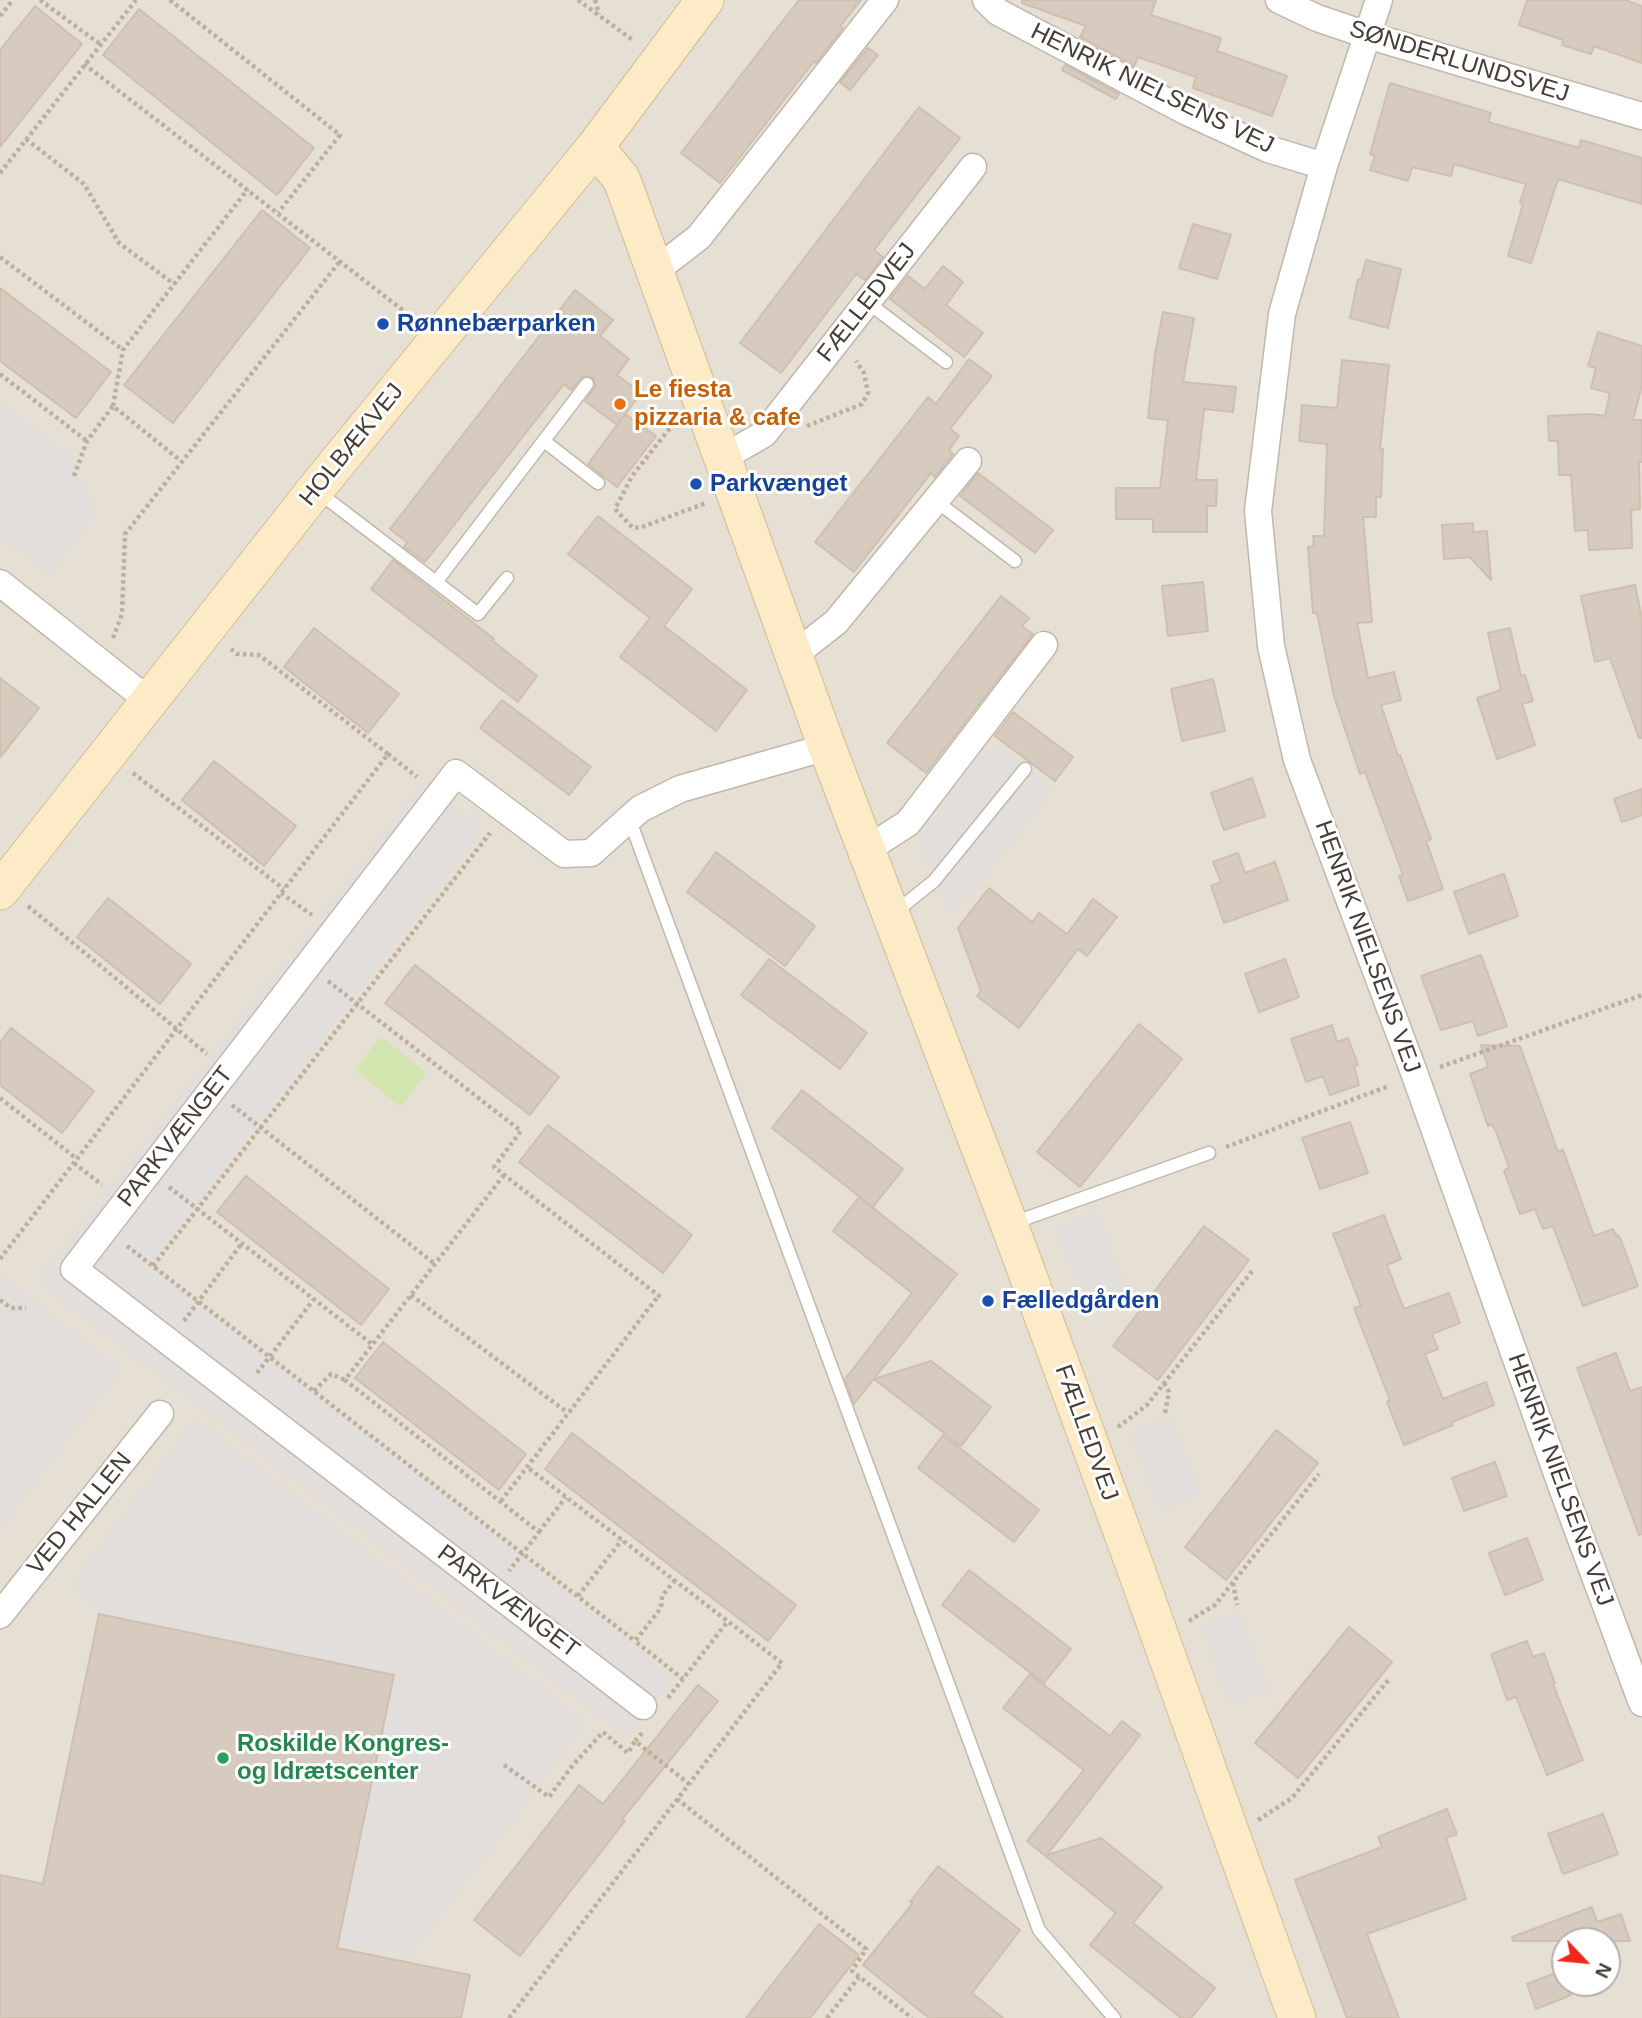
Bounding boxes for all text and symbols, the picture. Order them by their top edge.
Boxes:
street label: SØNDERLUNDSVEJ [1346,15,1572,109]
street label: HENRIK NIELSENS VEJ [1026,18,1278,160]
street label: FÆLLEDVEJ [812,238,922,368]
place label: Rønnebærparken [397,310,596,338]
marker: Rønnebærparken [375,316,391,332]
place label: Le fiesta pizzaria & cafe [634,376,801,432]
street label: HOLBÆKVEJ [294,378,410,512]
marker: Le fiesta pizzaria & cafe [612,396,628,412]
place label: Parkvænget [710,470,847,498]
marker: Parkvænget [688,476,704,492]
street label: HENRIK NIELSENS VEJ [1308,817,1426,1077]
street label: PARKVÆNGET [112,1061,240,1213]
place label: Fælledgården [1002,1287,1159,1315]
marker: Fælledgården [980,1293,996,1309]
street label: HENRIK NIELSENS VEJ [1501,1350,1619,1610]
street label: FÆLLEDVEJ [1048,1361,1124,1505]
street label: VED HALLEN [22,1447,138,1581]
street label: PARKVÆNGET [431,1539,585,1665]
place label: Roskilde Kongres- og Idrætscenter [237,1730,449,1786]
marker: Roskilde Kongres- og Idrætscenter [215,1750,231,1766]
north arrow [1551,1927,1621,1997]
text: N [1591,1960,1616,1981]

